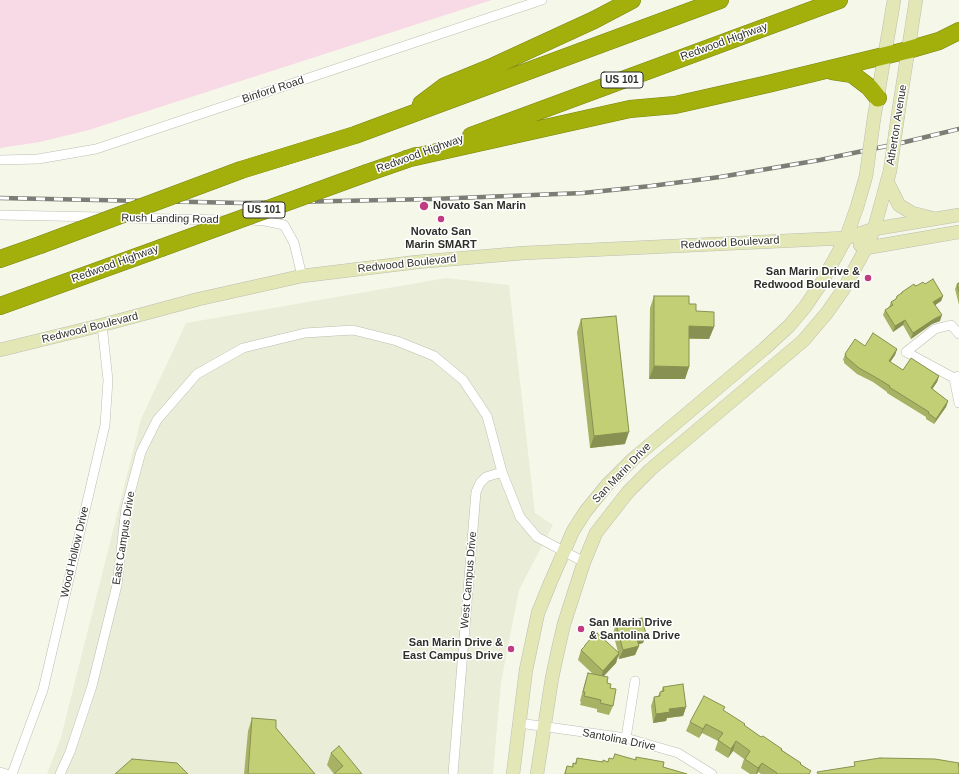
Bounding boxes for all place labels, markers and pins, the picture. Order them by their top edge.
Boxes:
place label: Novato San Marin [433,199,526,213]
marker: Novato San Marin [418,200,430,212]
marker: Novato San Marin SMART [436,214,446,224]
place label: Novato San Marin SMART [405,225,477,251]
place label: San Marin Drive & Redwood Boulevard [754,265,860,291]
marker: San Marin Drive & Redwood Boulevard [863,273,873,283]
place label: San Marin Drive & Santolina Drive [589,616,680,642]
marker: San Marin Drive & Santolina Drive [576,624,586,634]
place label: San Marin Drive & East Campus Drive [403,636,503,662]
marker: San Marin Drive & East Campus Drive [506,644,516,654]

